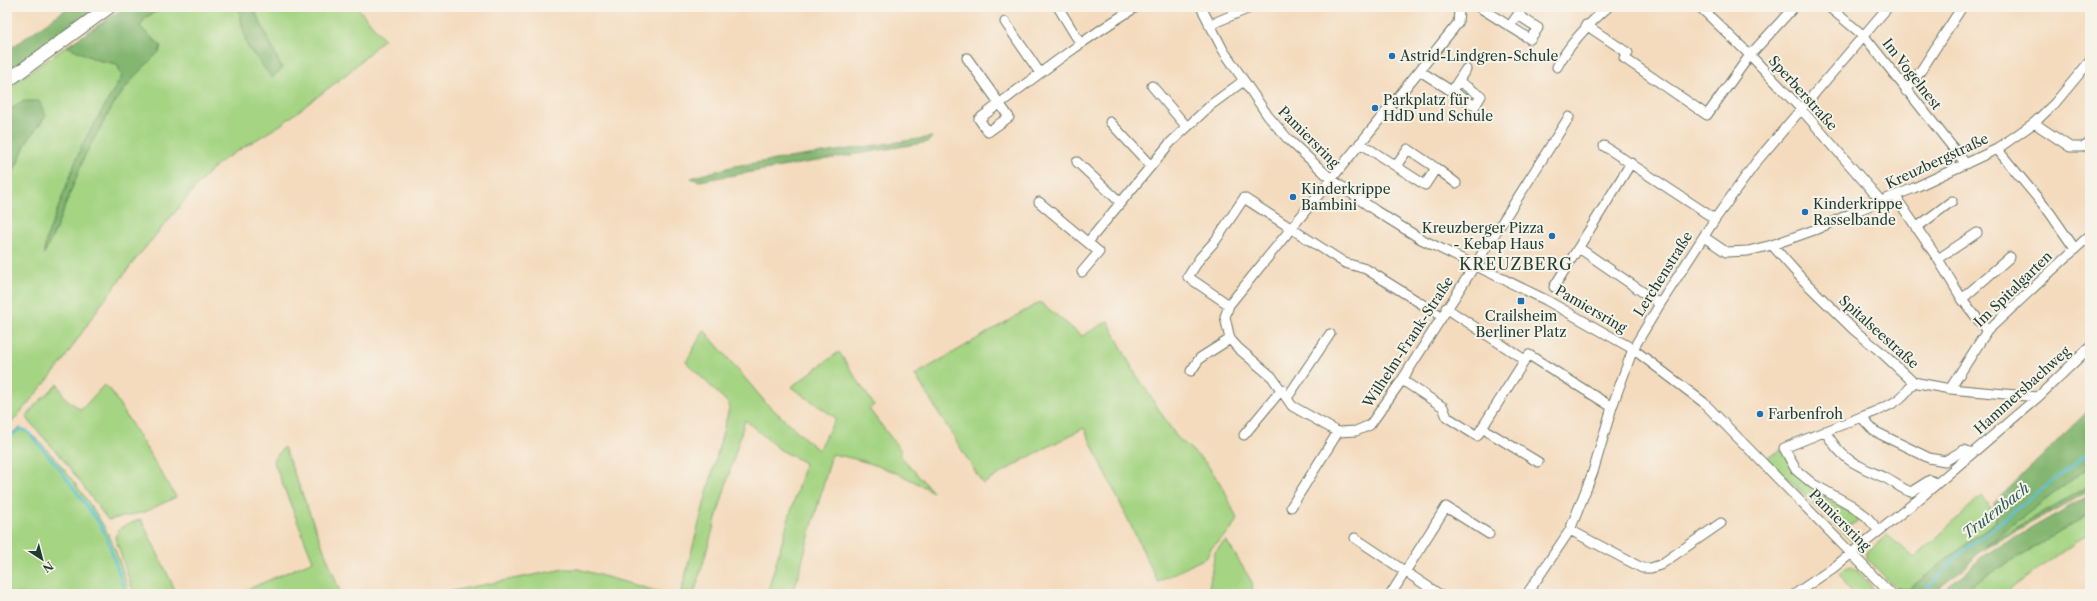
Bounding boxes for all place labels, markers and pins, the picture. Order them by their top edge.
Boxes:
place label: Astrid-Lindgren-Schule [1399,47,1558,65]
marker: Astrid-Lindgren-Schule [1387,51,1397,61]
place label: Parkplatz für HdD und Schule [1383,91,1493,125]
marker: Parkplatz für HdD und Schule [1370,103,1380,113]
place label: Kinderkrippe Bambini [1301,180,1391,214]
marker: Kinderkrippe Bambini [1288,192,1298,202]
place label: Kinderkrippe Rasselbande [1813,195,1903,229]
marker: Kinderkrippe Rasselbande [1800,207,1810,217]
place label: Kreuzberger Pizza - Kebap Haus [1422,219,1545,253]
marker: Kreuzberger Pizza - Kebap Haus [1547,231,1557,241]
marker: Crailsheim Berliner Platz [1516,296,1526,306]
place label: Crailsheim Berliner Platz [1476,307,1566,341]
place label: Farbenfroh [1768,405,1843,423]
marker: Farbenfroh [1755,409,1765,419]

